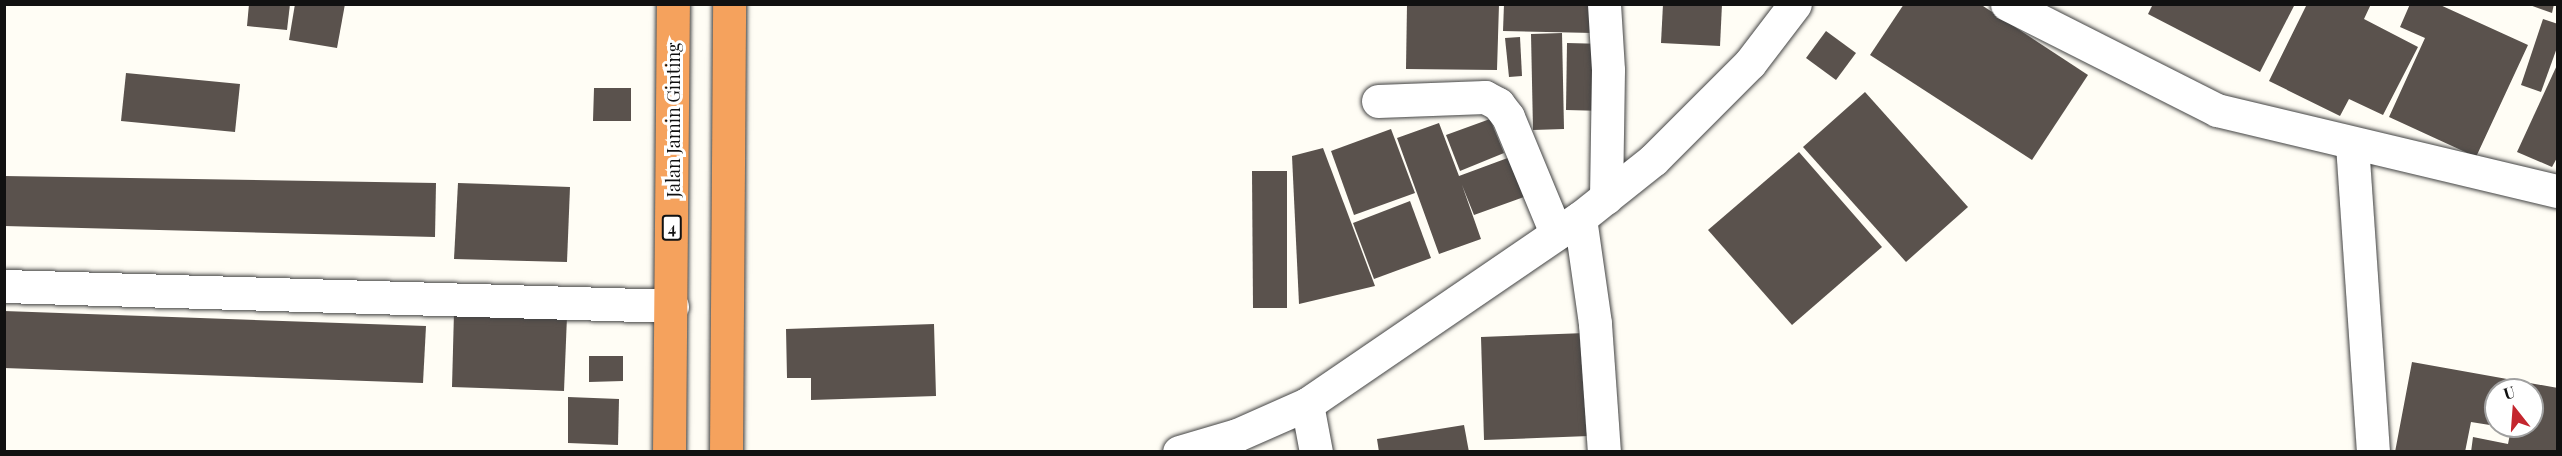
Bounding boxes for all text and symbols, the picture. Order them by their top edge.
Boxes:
street label: Jalan Jamin Ginting [662,42,684,198]
road number: 4 [662,215,682,241]
north arrow [2484,378,2544,438]
text: U [2501,381,2518,404]

